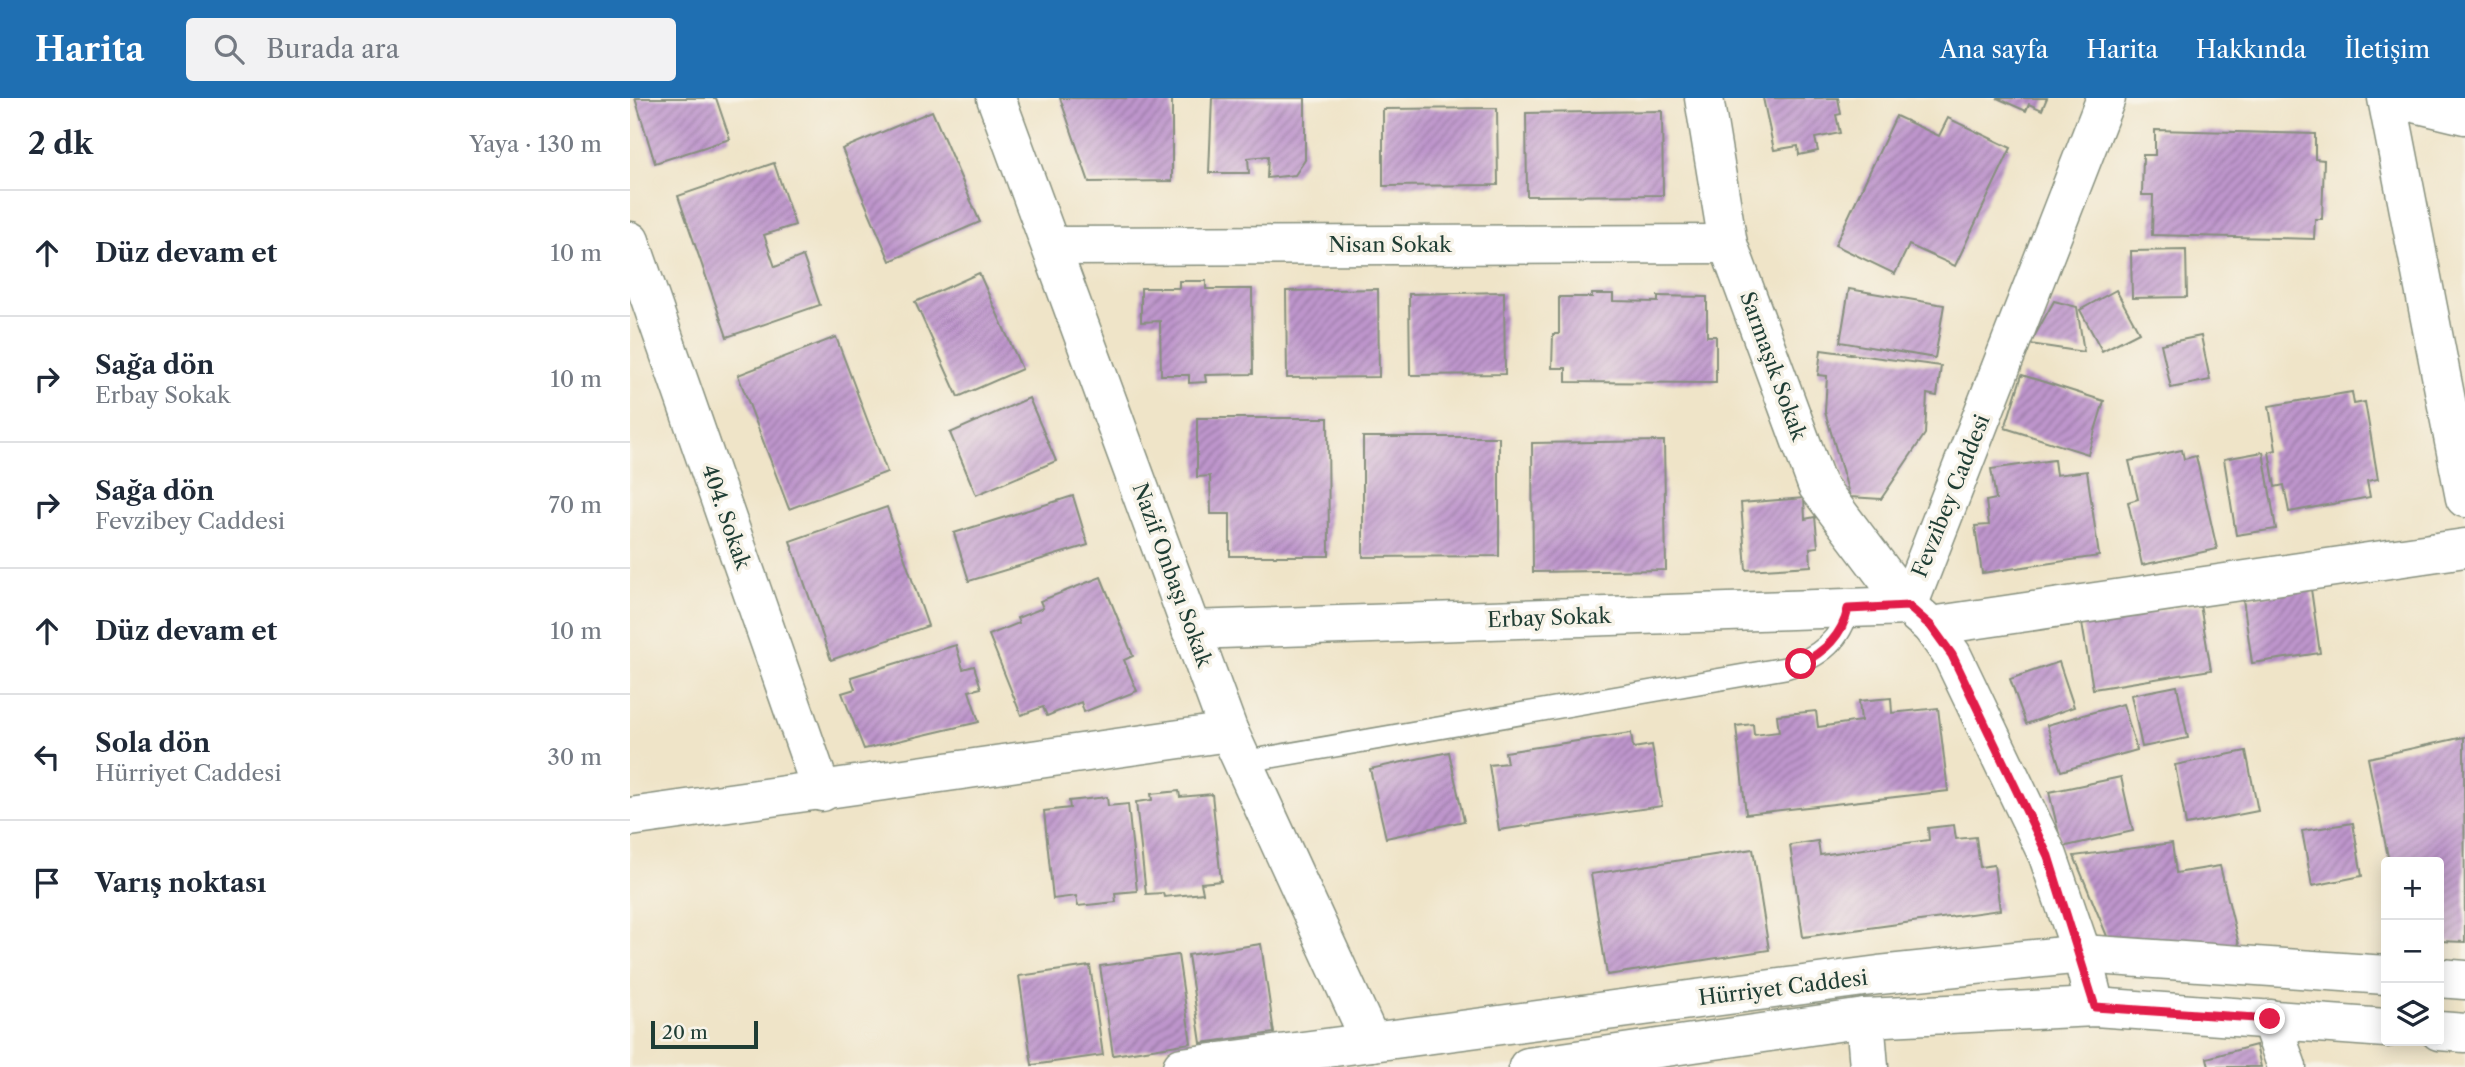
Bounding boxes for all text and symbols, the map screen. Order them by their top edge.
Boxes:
search box [186,18,676,81]
text: Harita [35,29,144,70]
icon: search [210,30,248,68]
text: Burada ara [266,33,399,65]
text: Ana sayfa [1940,35,2049,64]
text: Harita [2087,35,2158,64]
text: Hakkında [2196,35,2306,64]
text: İletişim [2344,35,2430,64]
text: 2 dk [28,125,93,162]
text: Yaya · 130 m [469,130,602,158]
street label: Nisan Sokak [1329,232,1452,257]
icon: ahead [28,234,66,272]
text: Düz devam et [95,237,277,269]
text: 10 m [550,239,602,267]
street label: Sarmaşık Sokak [1735,288,1812,444]
text: Sağa dön [95,349,214,381]
icon: right [28,360,66,398]
text: 10 m [550,365,602,393]
text: Erbay Sokak [95,381,230,409]
street label: Fevzibey Caddesi [1906,411,1995,581]
street label: 404. Sokak [697,461,756,573]
text: Sağa dön [95,475,214,507]
street label: Nazif Onbaşı Sokak [1128,479,1218,671]
icon: right [28,486,66,524]
text: 70 m [549,491,602,519]
text: Fevzibey Caddesi [95,507,285,535]
street label: Erbay Sokak [1487,603,1612,632]
icon: ahead [28,612,66,650]
text: Düz devam et [95,615,277,647]
text: 10 m [550,617,602,645]
route start [1785,648,1816,679]
text: Sola dön [95,727,210,759]
icon: left [28,738,66,776]
text: 30 m [547,743,602,771]
text: Hürriyet Caddesi [95,759,281,787]
map controls [2381,857,2444,1046]
button: + [2381,857,2444,920]
icon: arrive [28,864,66,902]
text: Varış noktası [95,867,266,899]
button: − [2381,920,2444,983]
street label: Hürriyet Caddesi [1697,965,1869,1010]
button: layers [2381,983,2444,1046]
route end [2254,1003,2285,1034]
scale bar [651,1018,758,1050]
text: 20 m [662,1021,708,1044]

